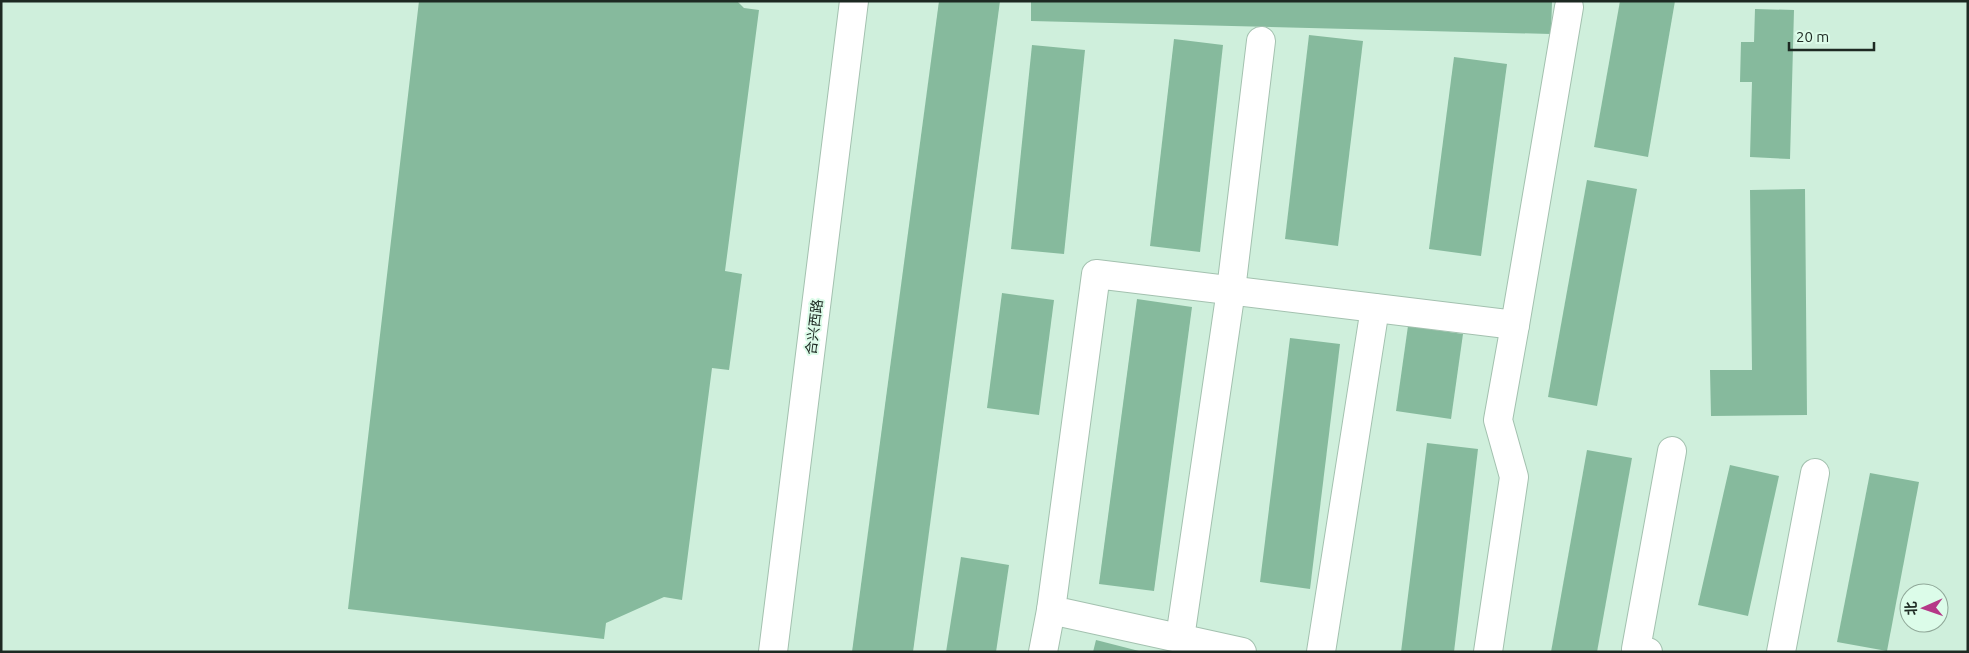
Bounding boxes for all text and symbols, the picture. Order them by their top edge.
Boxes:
scale bar [1789,20,1874,52]
text: 20 m [1796,28,1829,45]
street label: 合兴西路 [803,298,825,356]
north arrow [1899,583,1949,633]
text: 北 [1903,601,1919,616]

